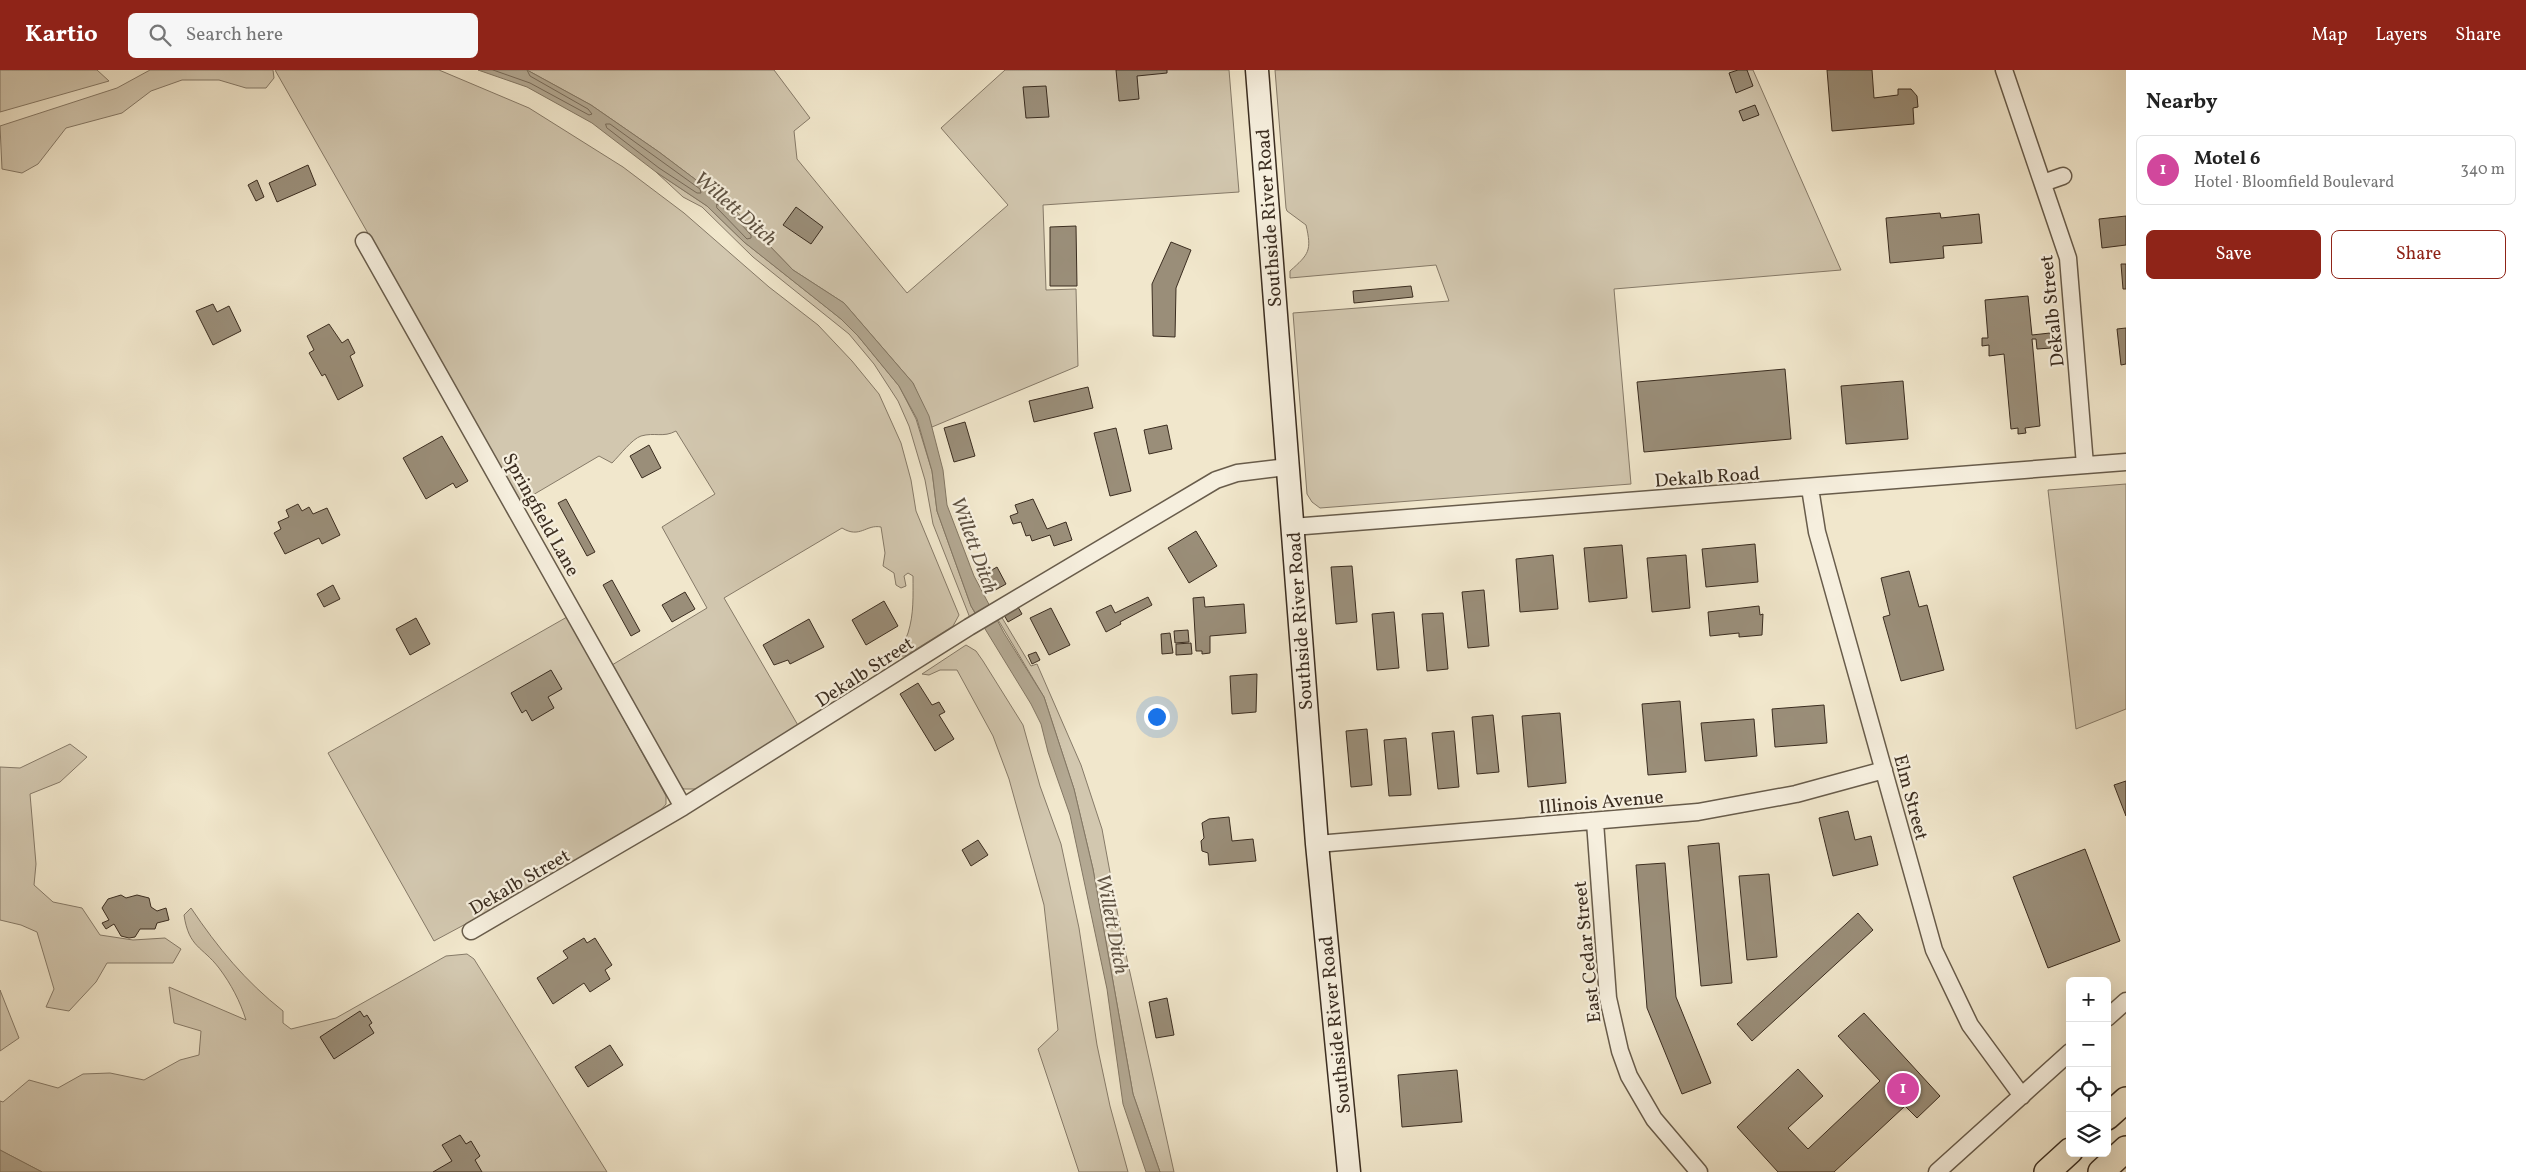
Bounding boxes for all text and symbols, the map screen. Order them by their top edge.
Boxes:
search box [128,13,478,58]
text: Kartio [25,18,98,52]
icon: search [146,21,174,49]
text: Search here [186,22,283,48]
text: Map [2311,23,2347,48]
text: Layers [2375,23,2427,48]
text: Share [2455,23,2501,48]
text: Nearby [2146,88,2217,117]
street label: Southside River Road [1251,128,1289,308]
text: Motel 6 [2194,146,2260,172]
text: 1 [2160,159,2166,181]
text: 340 m [2461,159,2505,181]
water label: Willett Ditch [687,166,782,253]
text: Hotel · Bloomfield Boulevard [2194,172,2394,194]
button: Save [2146,230,2321,279]
button: Share [2331,230,2506,279]
street label: Dekalb Street [2034,253,2072,368]
street label: Springfield Lane [496,448,585,581]
street label: Dekalb Road [1654,461,1761,495]
water label: Willett Ditch [943,493,1004,598]
street label: Southside River Road [1282,531,1320,711]
street label: Dekalb Street [811,631,920,714]
your location [1144,704,1170,730]
street label: Elm Street [1886,752,1934,843]
street label: Illinois Avenue [1538,785,1665,821]
street label: Dekalb Street [465,843,575,922]
water label: Willett Ditch [1088,872,1134,977]
street label: East Cedar Street [1568,879,1608,1024]
street label: Southside River Road [1314,934,1358,1115]
map controls [2066,977,2111,1157]
button: + [2066,977,2111,1022]
button: − [2066,1022,2111,1067]
button: locate [2066,1067,2111,1112]
pin: 1 [1887,1070,1919,1108]
button: layers [2066,1112,2111,1157]

